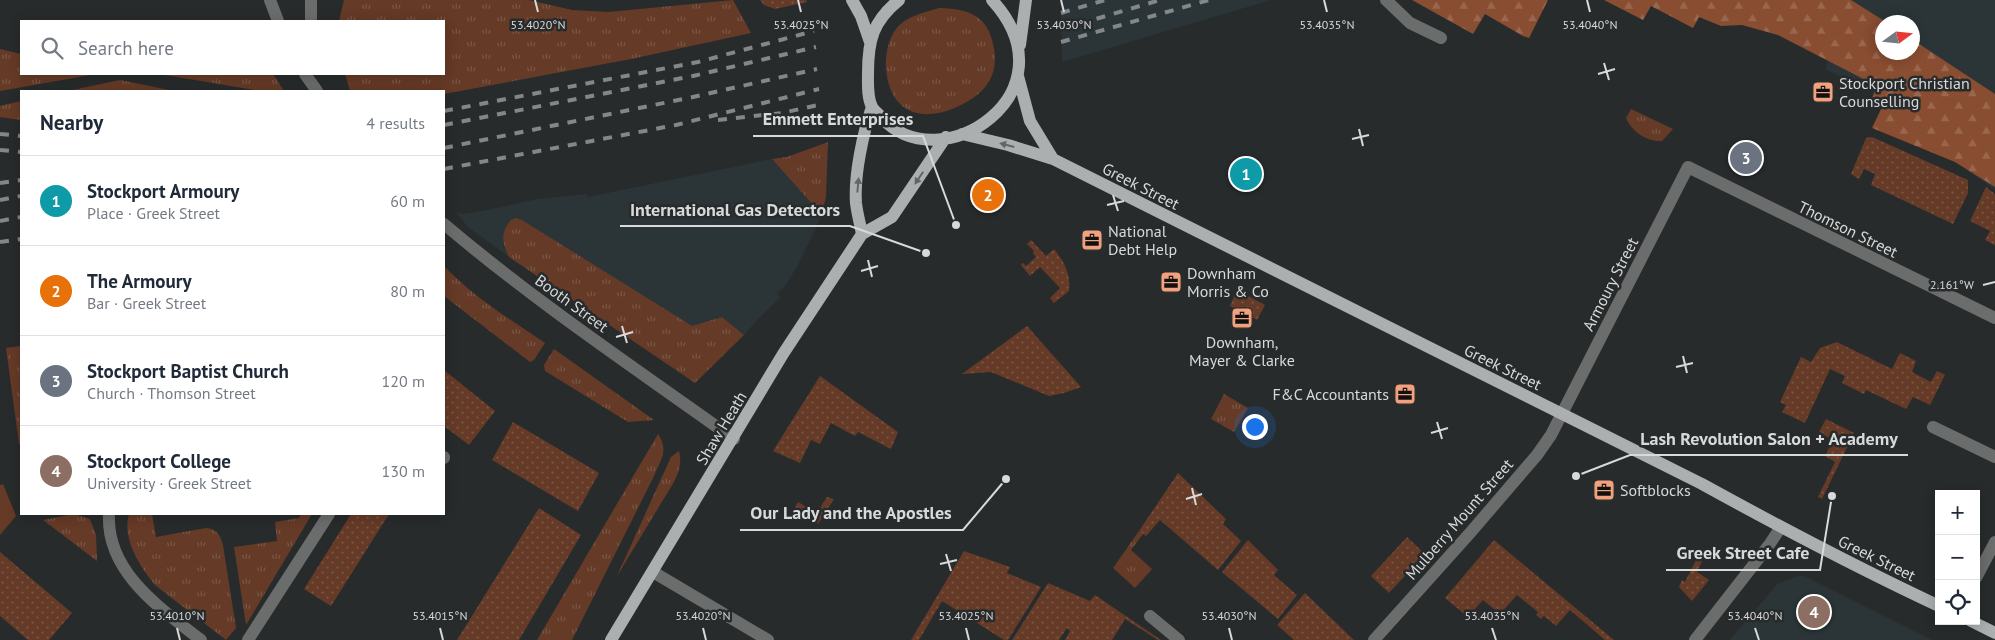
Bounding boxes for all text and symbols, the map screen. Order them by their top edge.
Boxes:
north arrow [1875,15,1920,60]
text: 53.4020°N [511,17,565,32]
text: 53.4025°N [774,17,828,32]
text: 53.4030°N [1037,17,1091,32]
text: 53.4035°N [1300,17,1354,32]
text: 53.4040°N [1563,17,1617,32]
search box [20,20,445,75]
icon: search [38,34,66,62]
text: Search here [78,36,174,60]
place label: Stockport Christian Counselling [1839,73,1970,111]
office icon: Stockport Christian Counselling [1811,80,1835,104]
callout: Emmett Enterprises [753,103,923,136]
text: Emmett Enterprises [763,107,914,130]
text: Nearby [40,109,103,136]
text: 4 results [366,113,425,133]
pin: 3 [1730,139,1762,177]
one-way arrow [1000,141,1015,149]
pin: 1 [1230,155,1262,193]
street label: Greek Street [1099,158,1183,214]
one-way arrow [914,171,924,185]
pin: 2 [972,176,1004,214]
one-way arrow [854,177,862,193]
text: Stockport Armoury [87,179,239,203]
text: 1 [51,191,61,211]
text: 60 m [390,191,425,211]
callout: International Gas Detectors [620,193,850,226]
street label: Thomson Street [1795,196,1902,262]
text: International Gas Detectors [630,198,840,221]
text: Place · Greek Street [87,203,220,223]
place label: National Debt Help [1108,221,1177,259]
office icon: National Debt Help [1080,228,1104,252]
street label: Armoury Street [1578,233,1642,334]
place label: Downham Morris & Co [1187,263,1269,301]
text: The Armoury [87,269,191,293]
street label: Booth Street [531,270,613,337]
office icon: Downham Morris & Co [1159,270,1183,294]
text: 2.161°W [1930,277,1974,292]
text: 2 [51,281,61,301]
text: 80 m [390,281,425,301]
text: Bar · Greek Street [87,293,206,313]
office icon: Downham, Mayer & Clarke [1230,306,1254,330]
place label: Downham, Mayer & Clarke [1189,332,1295,370]
street label: Greek Street [1461,340,1545,395]
text: Stockport Baptist Church [87,359,289,383]
text: 3 [51,371,61,391]
text: 120 m [382,371,425,391]
office icon: F&C Accountants [1393,382,1417,406]
text: Church · Thomson Street [87,383,256,403]
place label: F&C Accountants [1272,384,1389,404]
street label: Shaw Heath [691,388,751,468]
your location [1242,414,1268,440]
callout: Lash Revolution Salon + Academy [1630,422,1908,455]
text: Lash Revolution Salon + Academy [1640,427,1898,450]
text: Stockport College [87,449,231,473]
street label: Mulberry Mount Street [1401,454,1517,584]
text: 4 [51,461,61,481]
text: 130 m [382,461,425,481]
text: University · Greek Street [87,473,251,493]
office icon: Softblocks [1592,478,1616,502]
place label: Softblocks [1620,480,1691,500]
map controls [1935,490,1980,625]
button: + [1935,490,1980,535]
callout: Our Lady and the Apostles [740,497,963,530]
text: Our Lady and the Apostles [750,501,952,524]
street label: Greek Street [1835,531,1919,586]
button: − [1935,535,1980,580]
callout: Greek Street Cafe [1666,537,1820,570]
text: Greek Street Cafe [1677,541,1809,564]
button: locate [1935,580,1980,625]
pin: 4 [1798,593,1830,631]
text: 53.4010°N [150,608,204,623]
text: 53.4015°N [413,608,467,623]
text: 53.4020°N [676,608,730,623]
text: 53.4025°N [939,608,993,623]
text: 53.4030°N [1202,608,1256,623]
text: 53.4035°N [1465,608,1519,623]
text: 53.4040°N [1728,608,1782,623]

